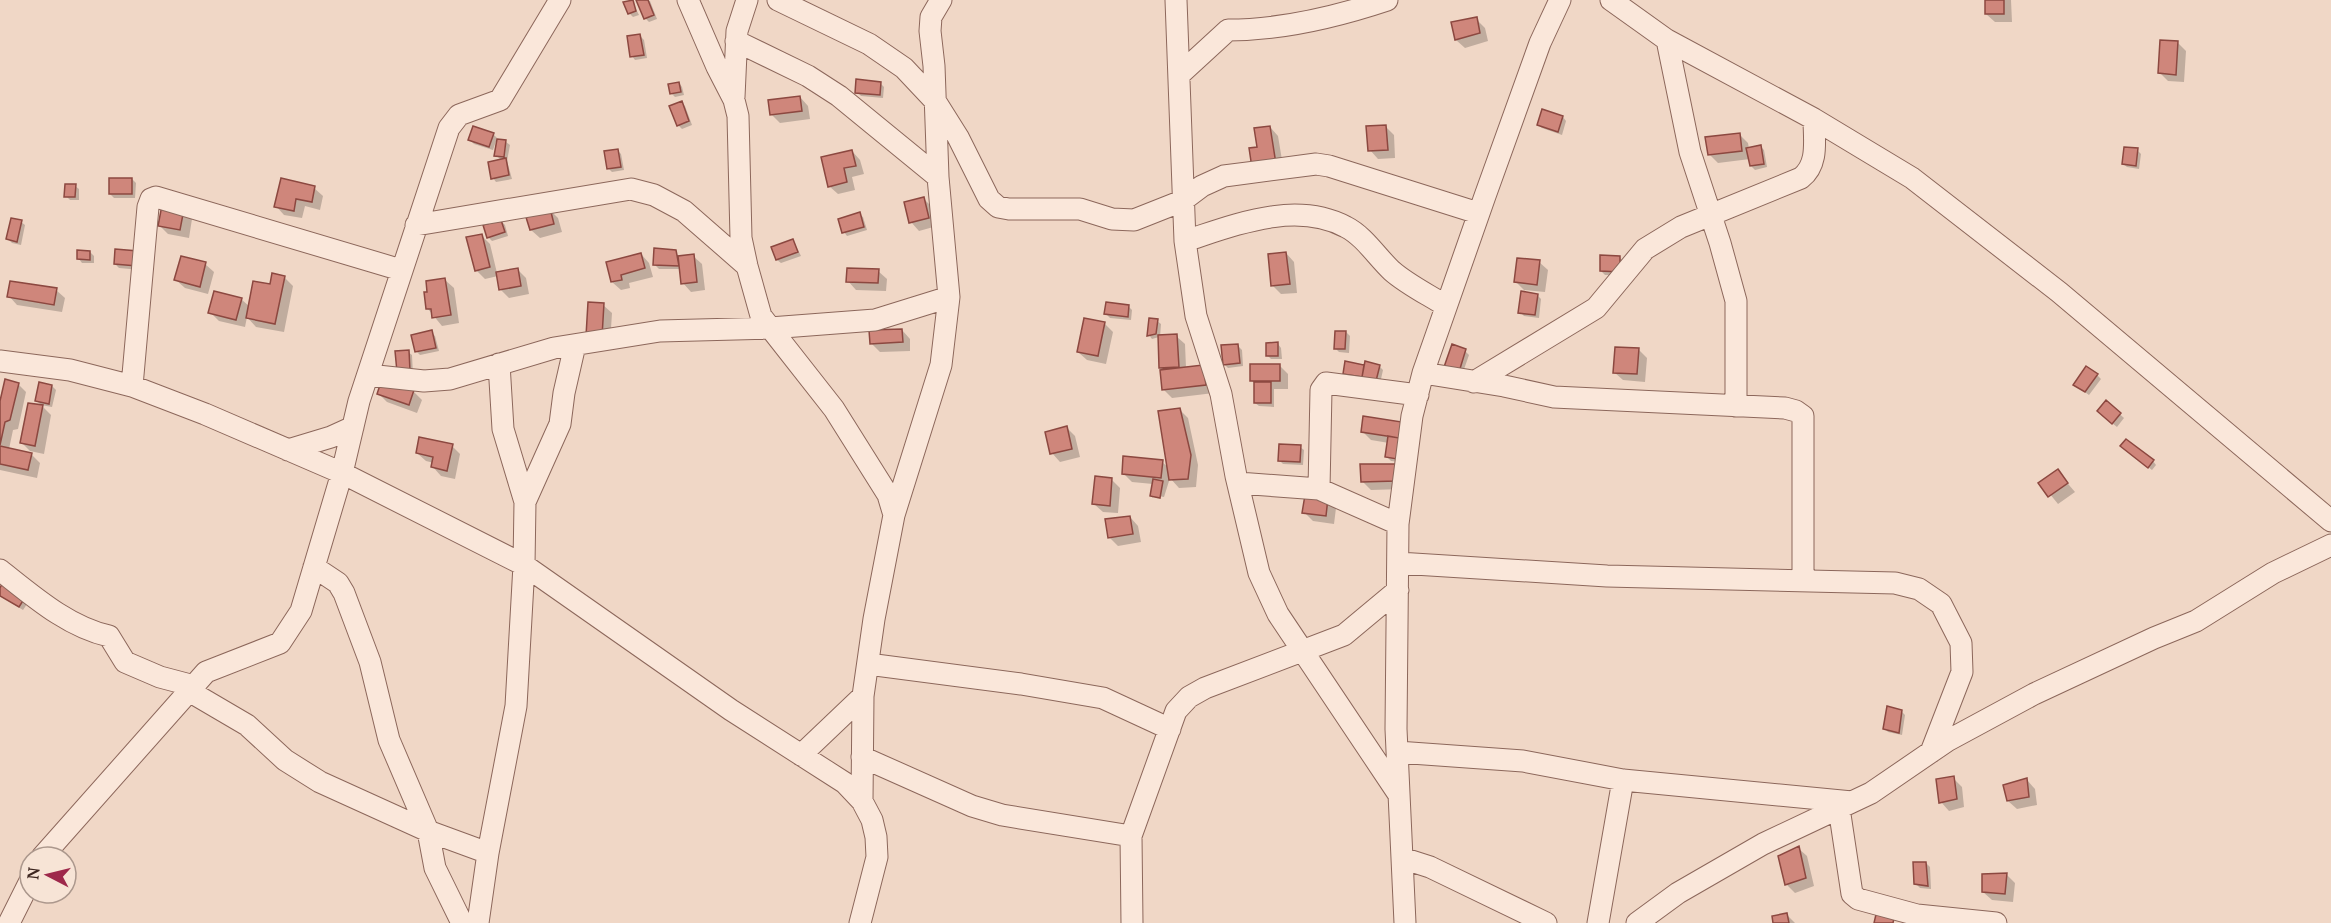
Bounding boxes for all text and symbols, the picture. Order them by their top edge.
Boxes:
north arrow [18,845,78,905]
text: N [21,866,45,881]

